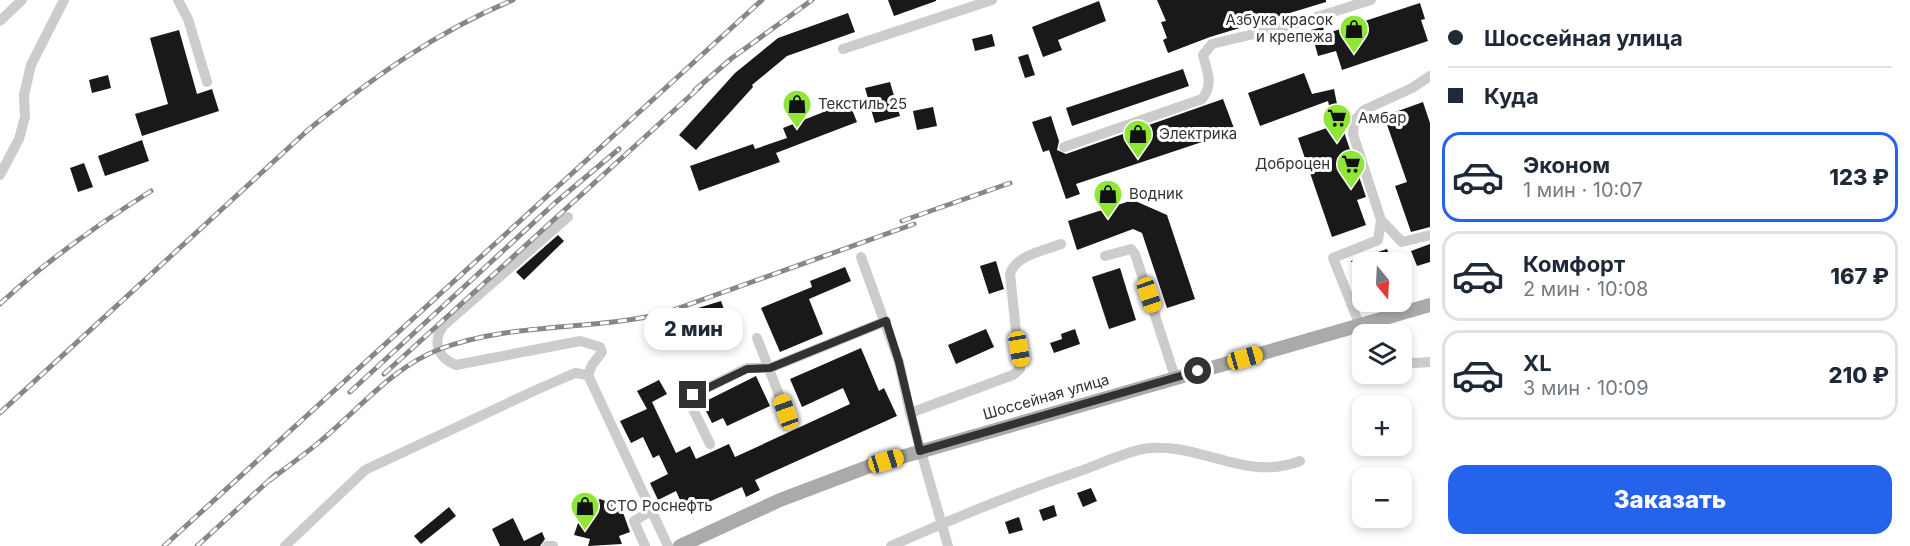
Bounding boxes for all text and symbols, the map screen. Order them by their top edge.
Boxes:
place label: Азбука красок и крепежа [1226,10,1333,46]
shop icon: Азбука красок и крепежа [1338,13,1370,55]
text: Шоссейная улица [1484,25,1683,51]
text: Куда [1484,83,1539,109]
shop icon: Текстиль 25 [781,88,813,130]
place label: Текстиль 25 [818,94,907,113]
supermarket icon: Амбар [1321,102,1353,144]
place label: Амбар [1358,108,1406,127]
shop icon: Электрика [1122,118,1154,160]
place label: Электрика [1159,124,1237,143]
supermarket icon: Доброцен [1335,148,1367,190]
icon: car [1451,150,1505,204]
text: Эконом [1523,152,1610,178]
place label: Доброцен [1255,154,1330,173]
text: 123 ₽ [1829,164,1889,190]
shop icon: Водник [1092,178,1124,220]
text: 1 мин · 10:07 [1523,178,1643,202]
place label: Водник [1129,184,1183,203]
icon: car [1451,249,1505,303]
text: Комфорт [1523,251,1625,277]
north arrow [1352,252,1412,312]
map controls [1352,252,1412,528]
text: 167 ₽ [1830,263,1889,289]
car [1135,275,1163,315]
text: 2 мин · 10:08 [1523,277,1648,301]
callout: 2 мин [644,308,742,350]
text: 2 мин [664,317,723,341]
button: layers [1352,324,1412,384]
car [1007,330,1031,368]
car [1225,344,1265,372]
icon: car [1451,348,1505,402]
text: XL [1523,350,1552,376]
route start [1184,357,1211,384]
text: 210 ₽ [1829,362,1889,388]
street label: Шоссейная улица [980,369,1111,424]
text: 3 мин · 10:09 [1523,376,1649,400]
route end [679,381,706,408]
car [771,392,801,432]
button: + [1352,396,1412,456]
car [866,447,906,475]
button: Заказать [1448,465,1892,534]
button: − [1352,468,1412,528]
shop icon: СТО Роснефть [569,490,601,532]
place label: СТО Роснефть [606,496,713,515]

